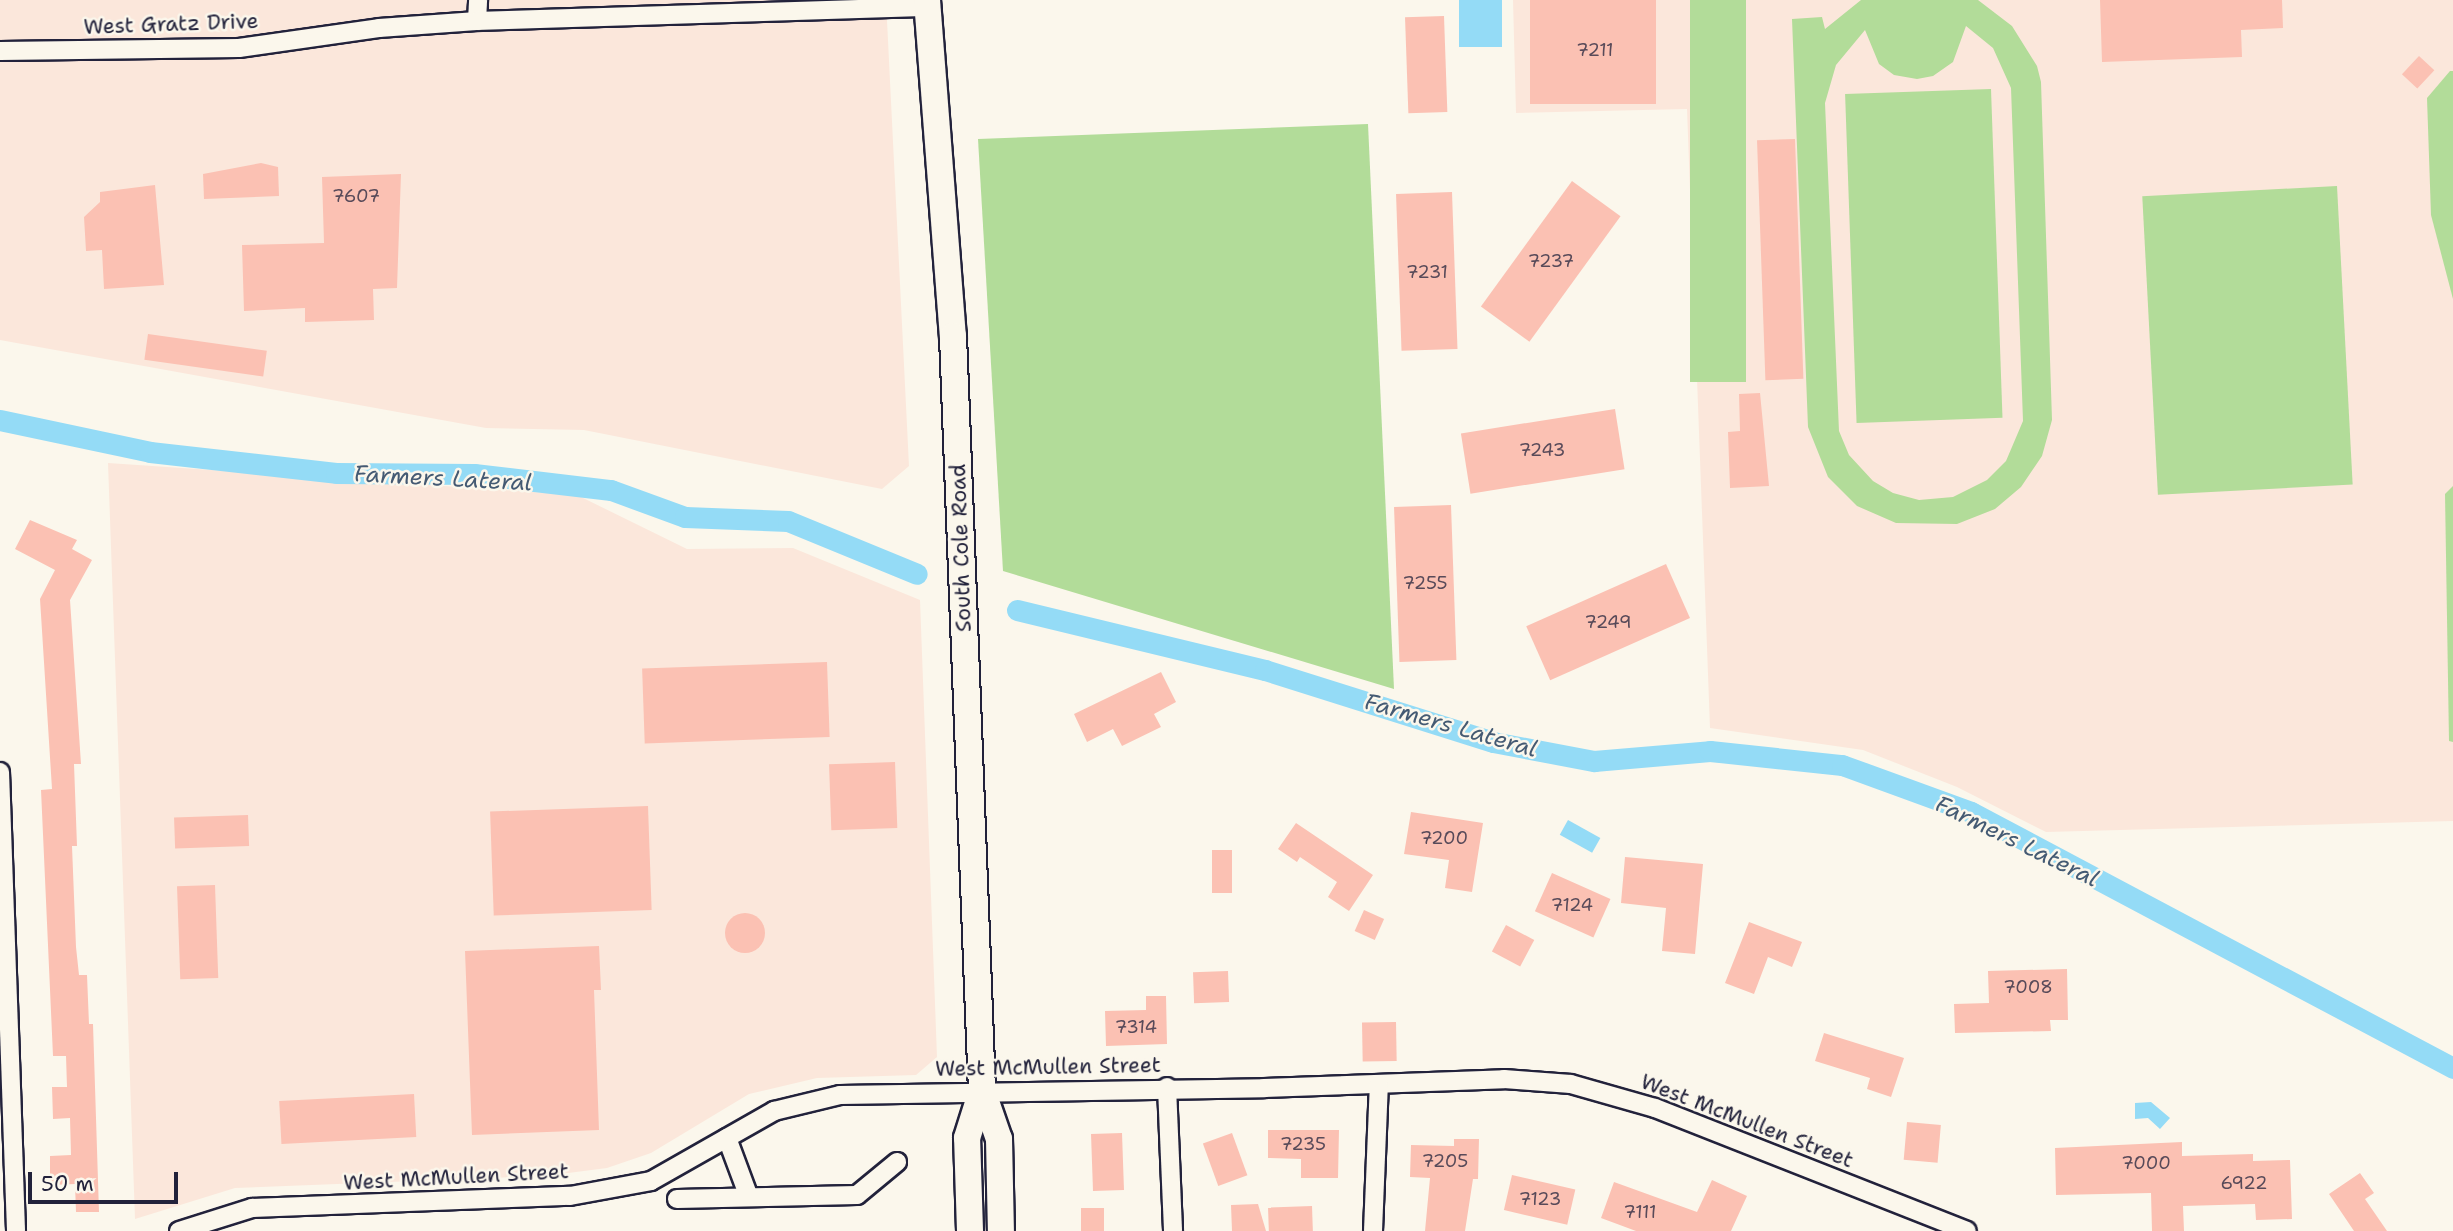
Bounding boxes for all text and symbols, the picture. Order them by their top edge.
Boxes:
street label: West Gratz Drive [83,8,259,40]
house number: 7211 [1576,39,1614,61]
house number: 7607 [332,185,380,207]
house number: 7237 [1528,250,1574,272]
house number: 7231 [1406,261,1448,283]
house number: 7243 [1519,439,1565,461]
water label: Farmers Lateral [353,460,533,496]
street label: South Cole Road [945,463,977,633]
house number: 7255 [1403,572,1447,594]
house number: 7249 [1585,611,1631,633]
water label: Farmers Lateral [1361,687,1541,763]
water label: Farmers Lateral [1931,789,2103,893]
house number: 7200 [1420,827,1468,849]
house number: 7124 [1551,894,1593,916]
house number: 7008 [2003,976,2053,998]
house number: 7314 [1115,1016,1157,1038]
street label: West McMullen Street [935,1052,1161,1082]
street label: West McMullen Street [1637,1069,1857,1173]
house number: 7235 [1280,1133,1326,1155]
house number: 7205 [1422,1150,1468,1172]
house number: 7000 [2121,1152,2171,1174]
scale bar [32,1158,182,1202]
street label: West McMullen Street [343,1159,569,1195]
text: 50 m [41,1170,94,1198]
house number: 6922 [2220,1172,2268,1194]
house number: 7123 [1519,1188,1561,1210]
house number: 7111 [1624,1201,1656,1223]

